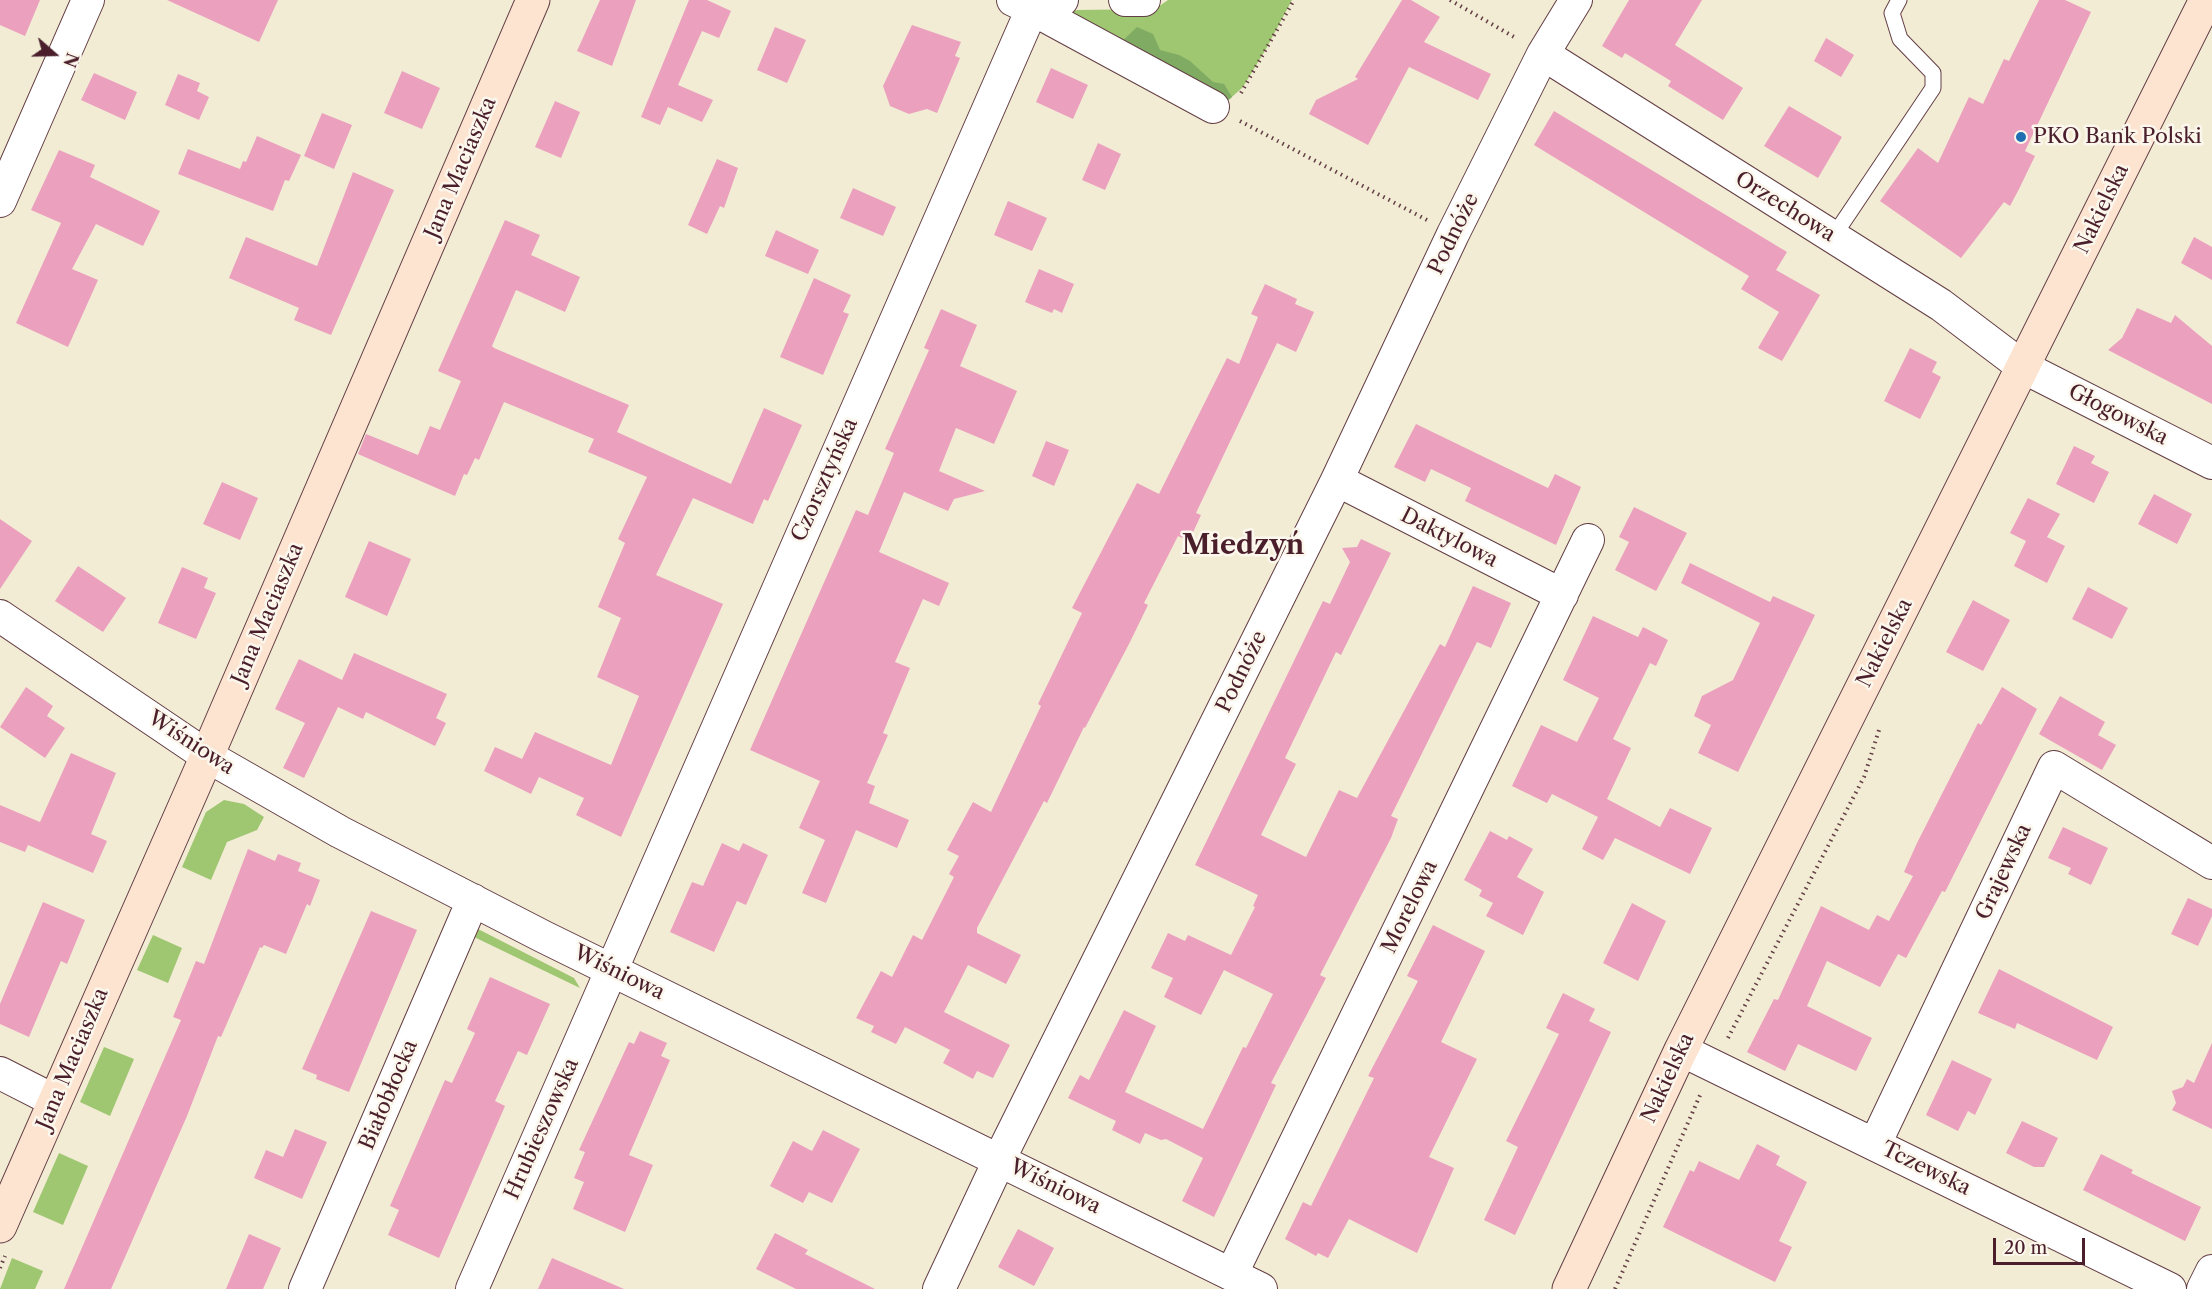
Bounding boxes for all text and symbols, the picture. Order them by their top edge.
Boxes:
north arrow [24,24,84,84]
text: N [59,50,83,70]
street label: Jana Maciaszka [420,93,502,243]
place label: PKO Bank Polski [2033,124,2202,150]
marker: PKO Bank Polski [2014,130,2028,144]
street label: Nakielska [2070,160,2134,258]
street label: Orzechowa [1730,166,1840,248]
street label: Podnóże [1423,189,1485,279]
street label: Głogowska [2064,379,2172,451]
street label: Czorsztyńska [787,414,863,546]
street label: Daktylowa [1396,503,1502,573]
district label: Miedzyń [1182,530,1304,562]
street label: Jana Maciaszka [227,539,309,689]
street label: Nakielska [1852,594,1918,692]
street label: Podnóże [1211,627,1273,717]
street label: Wiśniowa [143,706,239,780]
street label: Grajewska [1971,820,2037,924]
street label: Morelowa [1377,856,1443,958]
street label: Wiśniowa [569,940,669,1006]
street label: Jana Maciaszka [32,984,114,1134]
street label: Nakielska [1636,1029,1700,1127]
street label: Białobłocka [355,1036,423,1154]
street label: Hrubieszowska [500,1055,584,1203]
street label: Tczewska [1877,1137,1975,1201]
street label: Wiśniowa [1005,1154,1105,1220]
scale bar [1996,1226,2088,1264]
text: 20 m [2004,1237,2047,1259]

